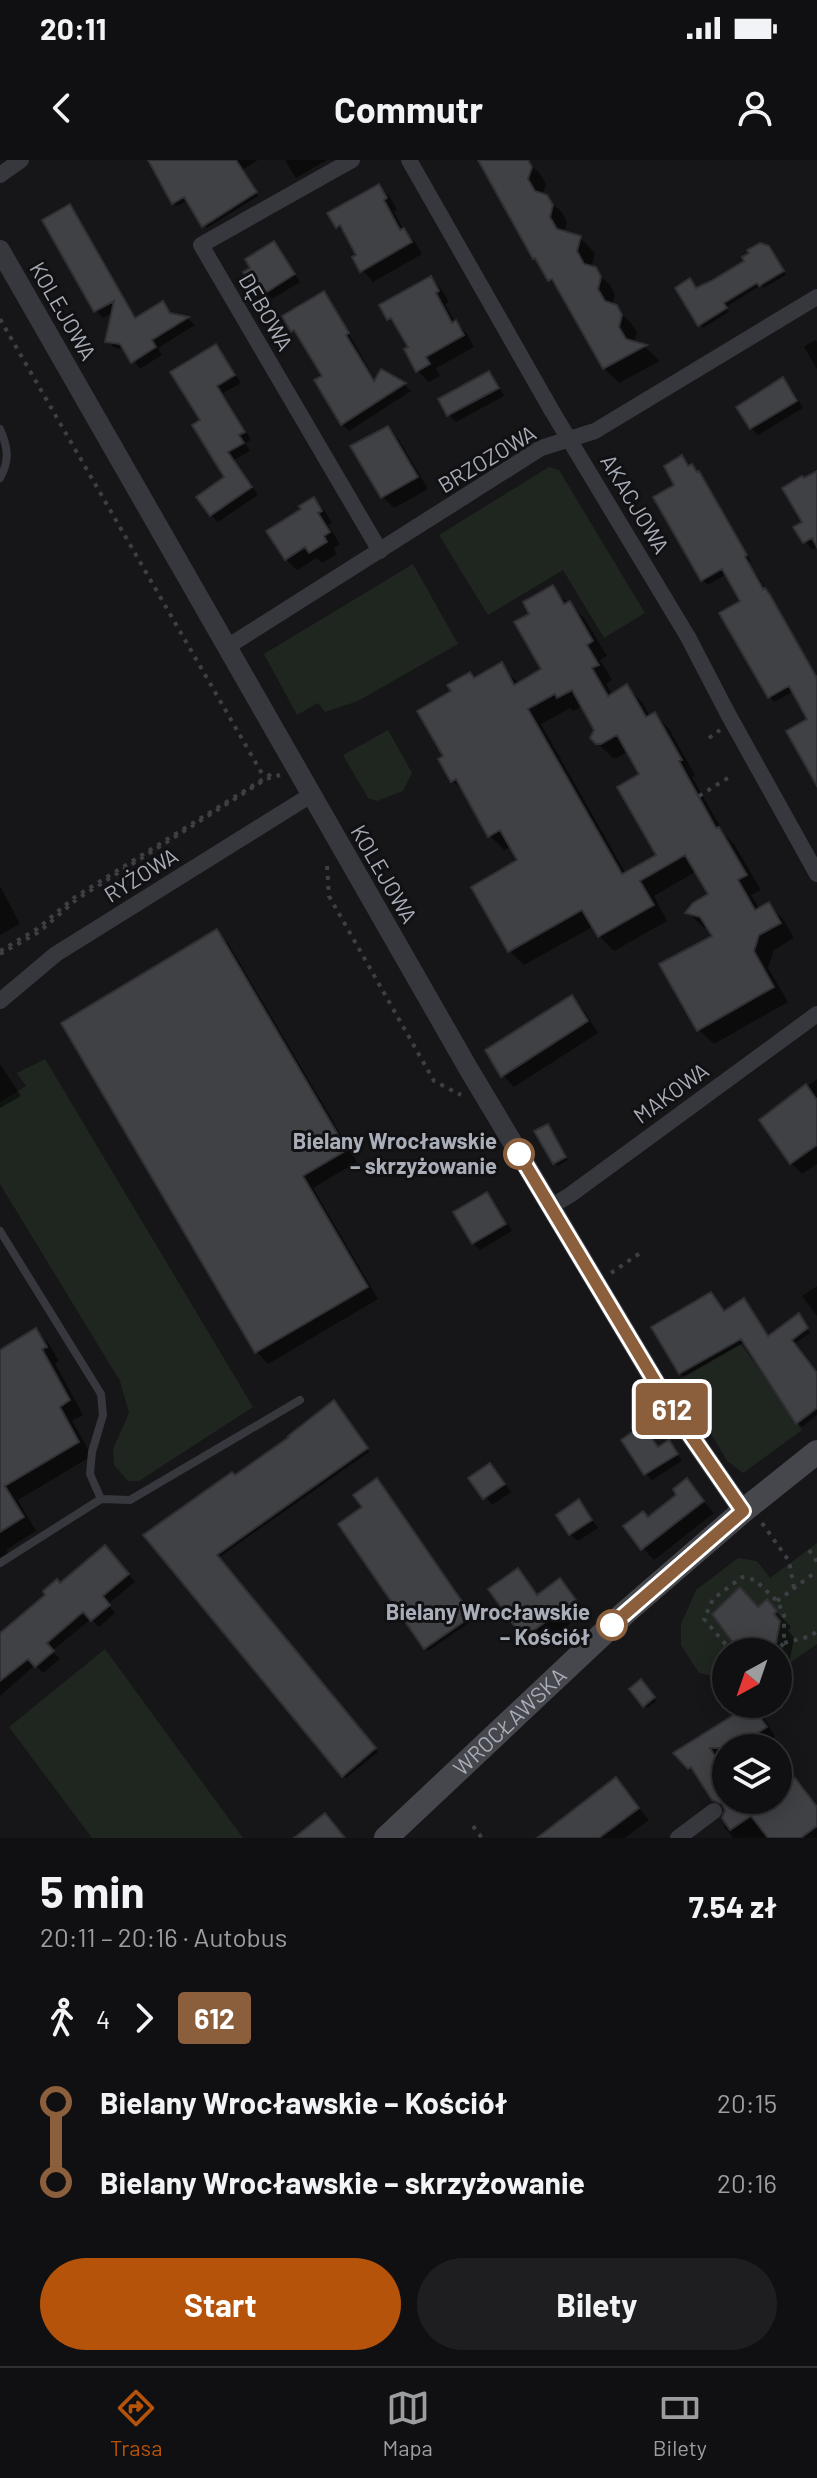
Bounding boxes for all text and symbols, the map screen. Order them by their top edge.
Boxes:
text: 20:11 [40,10,106,46]
icon: back [40,86,84,130]
icon: person [733,86,777,130]
text: Commutr [334,87,483,130]
street label: KOLEJOWA [25,257,102,364]
street label: DĘBOWA [234,268,299,355]
street label: BRZOZOWA [433,419,540,497]
street label: AKACJOWA [596,449,676,558]
street label: KOLEJOWA [346,820,423,927]
street label: RYŻOWA [99,841,182,907]
street label: MAKOWA [628,1056,713,1128]
place label: Bielany Wrocławskie – skrzyżowanie [293,1127,497,1178]
marker: Bielany Wrocławskie – skrzyżowanie [504,1139,534,1169]
line badge: 612 [626,1383,718,1435]
text: 612 [652,1392,692,1426]
place label: Bielany Wrocławskie – Kościół [386,1598,590,1649]
marker: Bielany Wrocławskie – Kościół [597,1610,627,1640]
north arrow [712,1638,792,1718]
map controls [712,1638,792,1814]
street label: WROCŁAWSKA [447,1661,571,1780]
button: layers [712,1734,792,1814]
text: 5 min [40,1864,145,1917]
text: 7.54 zł [689,1888,777,1924]
text: 20:11 – 20:16 · Autobus [40,1921,287,1952]
icon: walk [40,1996,84,2040]
icon: forward [122,1996,166,2040]
text: 612 [194,2001,235,2035]
text: 4 [96,2003,110,2034]
text: Bielany Wrocławskie – Kościół [100,2084,507,2120]
text: 20:15 [717,2087,777,2118]
text: Bielany Wrocławskie – skrzyżowanie [100,2164,585,2200]
text: 20:16 [717,2167,777,2198]
button: Start [40,2258,401,2350]
button: Bilety [417,2258,777,2350]
tab: Trasa [110,2386,162,2460]
tab: Mapa [382,2386,433,2460]
tab: Bilety [653,2386,707,2460]

